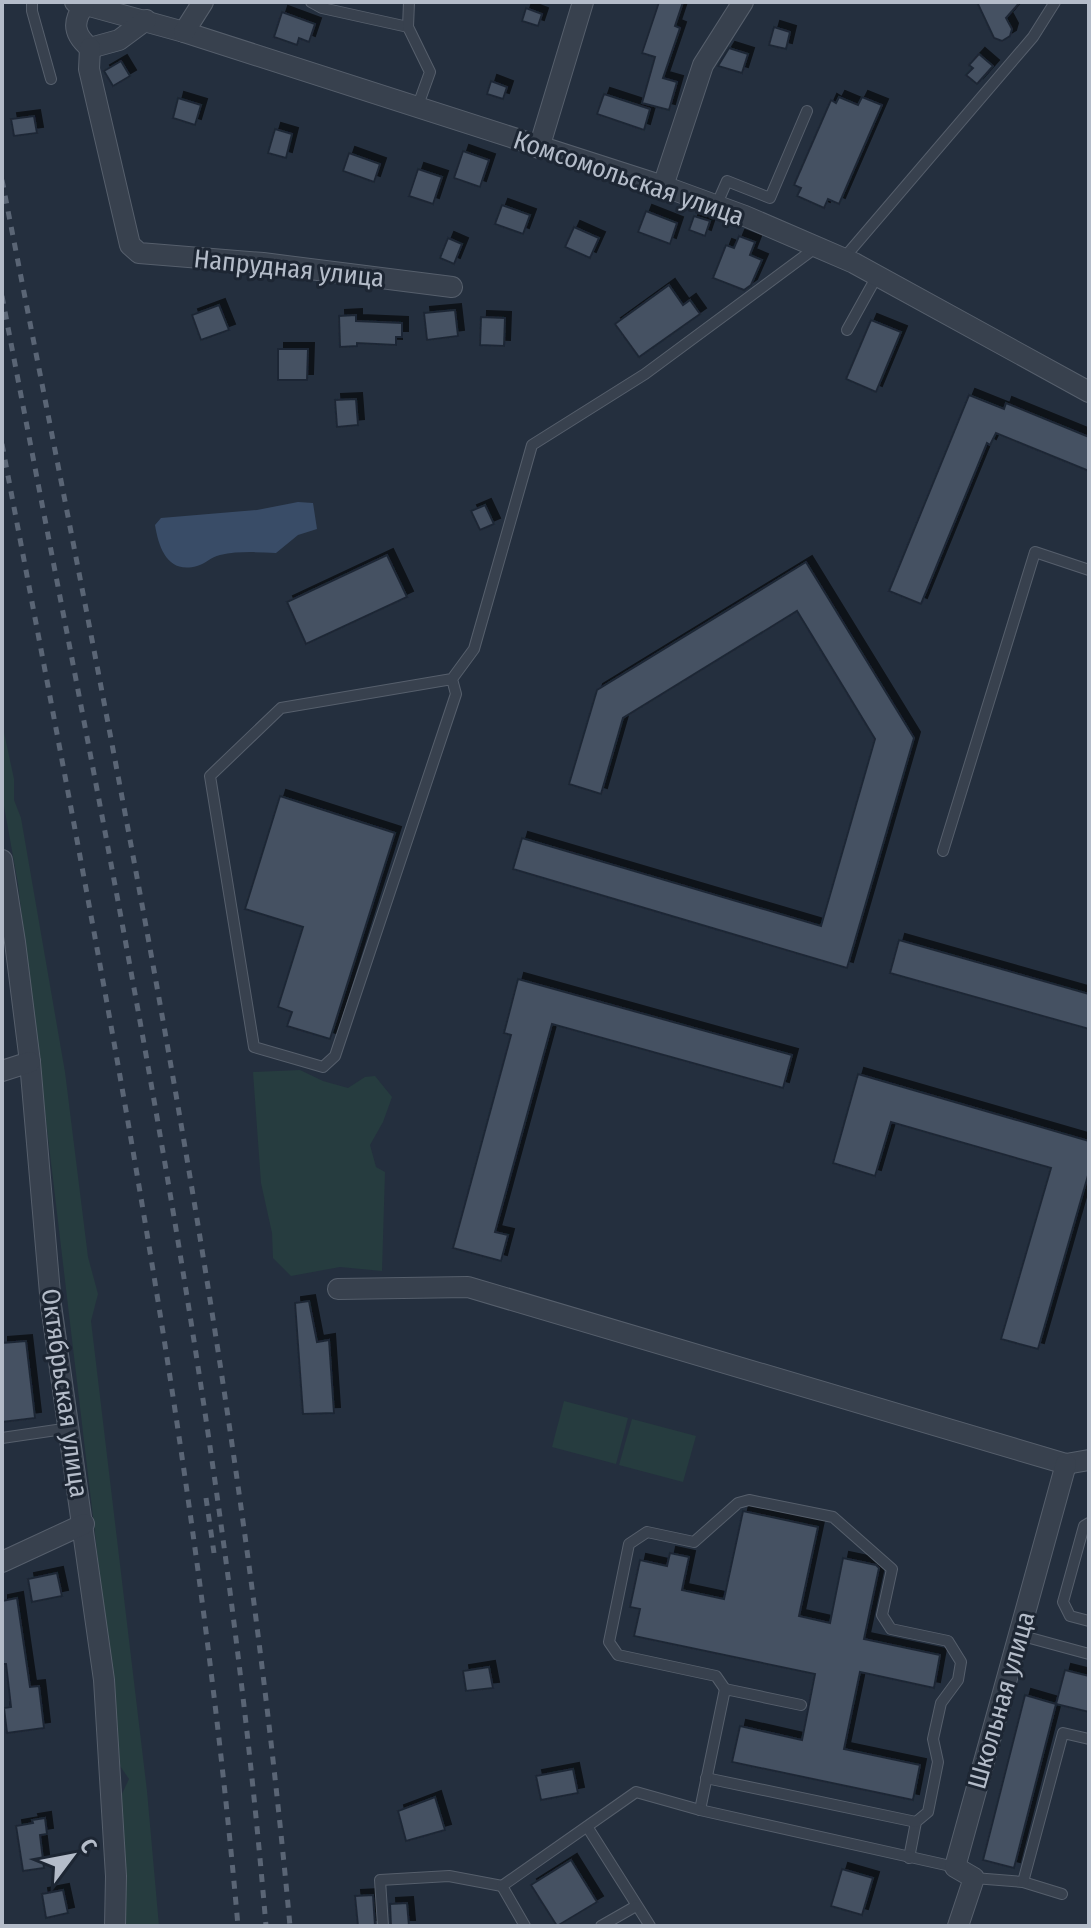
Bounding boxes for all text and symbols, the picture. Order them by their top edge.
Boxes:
street label: Комсомольская улица [510,124,748,232]
street label: Напрудная улица [192,243,386,294]
street label: Октябрьская улица [34,1287,95,1500]
street label: Школьная улица [961,1608,1042,1792]
north arrow [32,1816,112,1896]
text: С [74,1834,103,1858]

